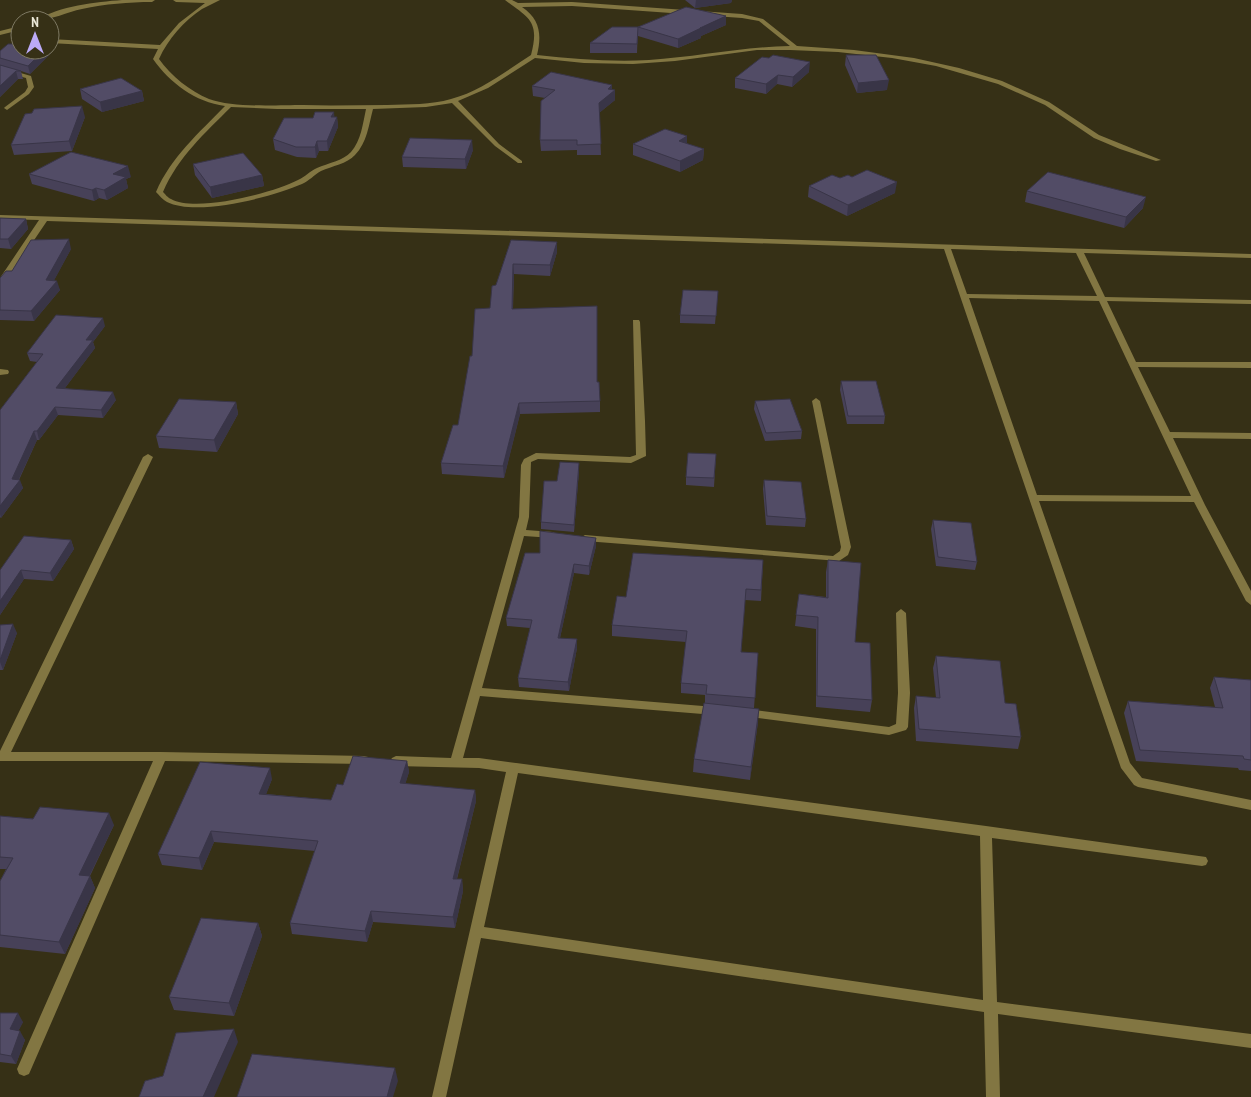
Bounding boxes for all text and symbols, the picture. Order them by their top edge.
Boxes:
north arrow [10,10,60,60]
text: N [31,13,39,31]

